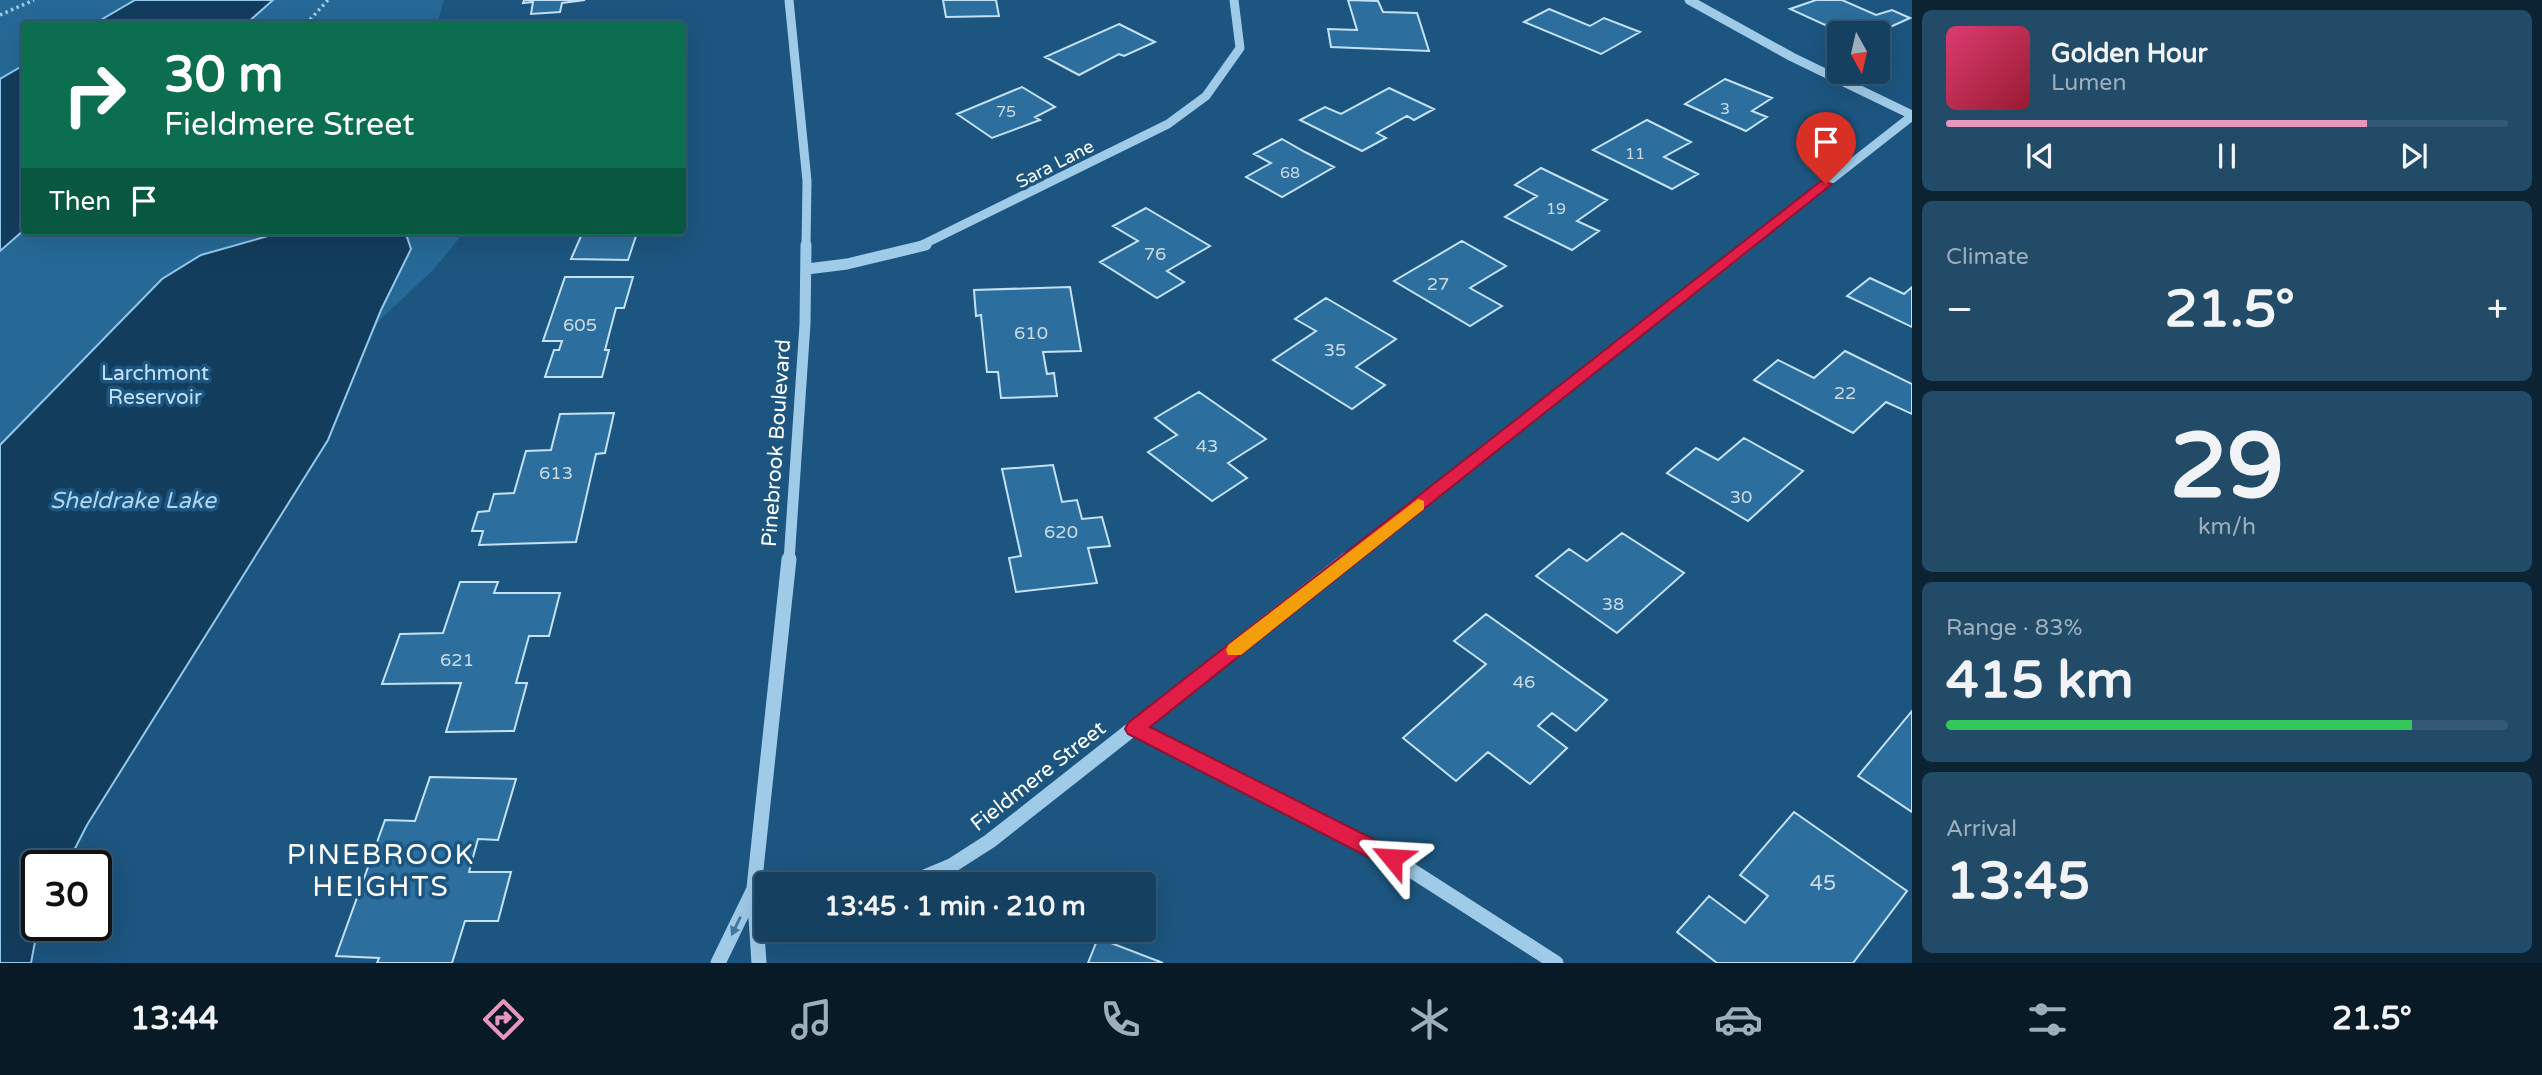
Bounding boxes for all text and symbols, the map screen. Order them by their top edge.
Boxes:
north arrow [1827,21,1890,84]
map controls [1827,21,1890,84]
text: Golden Hour [2051,38,2208,69]
text: 30 m [164,46,283,105]
icon: right [49,49,140,140]
text: Lumen [2051,69,2126,97]
house number: 3 [1720,99,1730,119]
house number: 75 [996,102,1016,122]
text: Fieldmere Street [164,106,415,144]
pin [1796,112,1856,184]
icon: arrive [1807,123,1845,161]
street label: Sara Lane [1012,135,1098,193]
icon: previous [2021,137,2059,175]
icon: pause [2208,137,2246,175]
icon: next [2395,137,2433,175]
house number: 11 [1625,144,1645,164]
house number: 68 [1280,163,1300,183]
icon: arrive [125,182,163,220]
text: Then [49,186,111,217]
house number: 19 [1546,199,1566,219]
house number: 76 [1144,243,1166,265]
text: Climate [1946,243,2029,271]
house number: 27 [1427,273,1449,295]
text: 21.5° [2165,278,2295,341]
text: − [1946,287,1973,333]
text: + [2487,287,2508,333]
house number: 605 [563,314,597,336]
house number: 610 [1014,322,1048,344]
street label: Pinebrook Boulevard [757,338,796,548]
house number: 35 [1324,339,1346,361]
park label: Larchmont Reservoir [101,361,209,410]
house number: 22 [1834,382,1856,404]
text: 29 [2170,412,2284,522]
house number: 43 [1196,435,1218,457]
house number: 613 [539,462,573,484]
house number: 30 [1730,486,1752,508]
water label: Sheldrake Lake [50,487,218,515]
text: km/h [2198,513,2256,541]
house number: 620 [1044,521,1078,543]
house number: 38 [1602,593,1624,615]
text: Range · 83% [1946,614,2082,642]
house number: 621 [440,649,474,671]
text: 415 km [1946,649,2134,712]
house number: 46 [1513,671,1535,693]
street label: Fieldmere Street [966,716,1111,837]
text: Arrival [1946,815,2017,843]
position arrow [1355,821,1429,895]
district label: PINEBROOK HEIGHTS [287,838,475,904]
speed limit sign: 30 [21,850,112,941]
text: 13:45 [1946,850,2090,913]
house number: 45 [1810,871,1836,896]
text: 13:45 · 1 min · 210 m [824,891,1086,922]
one-way arrow [730,916,742,936]
icon: directions [479,995,528,1044]
icon: music [787,995,836,1044]
icon: phone [1096,995,1145,1044]
icon: climate [1405,995,1454,1044]
icon: car [1714,995,1763,1044]
icon: filters [2023,995,2072,1044]
text: 13:44 [130,1000,219,1038]
text: 21.5° [2332,1000,2412,1038]

